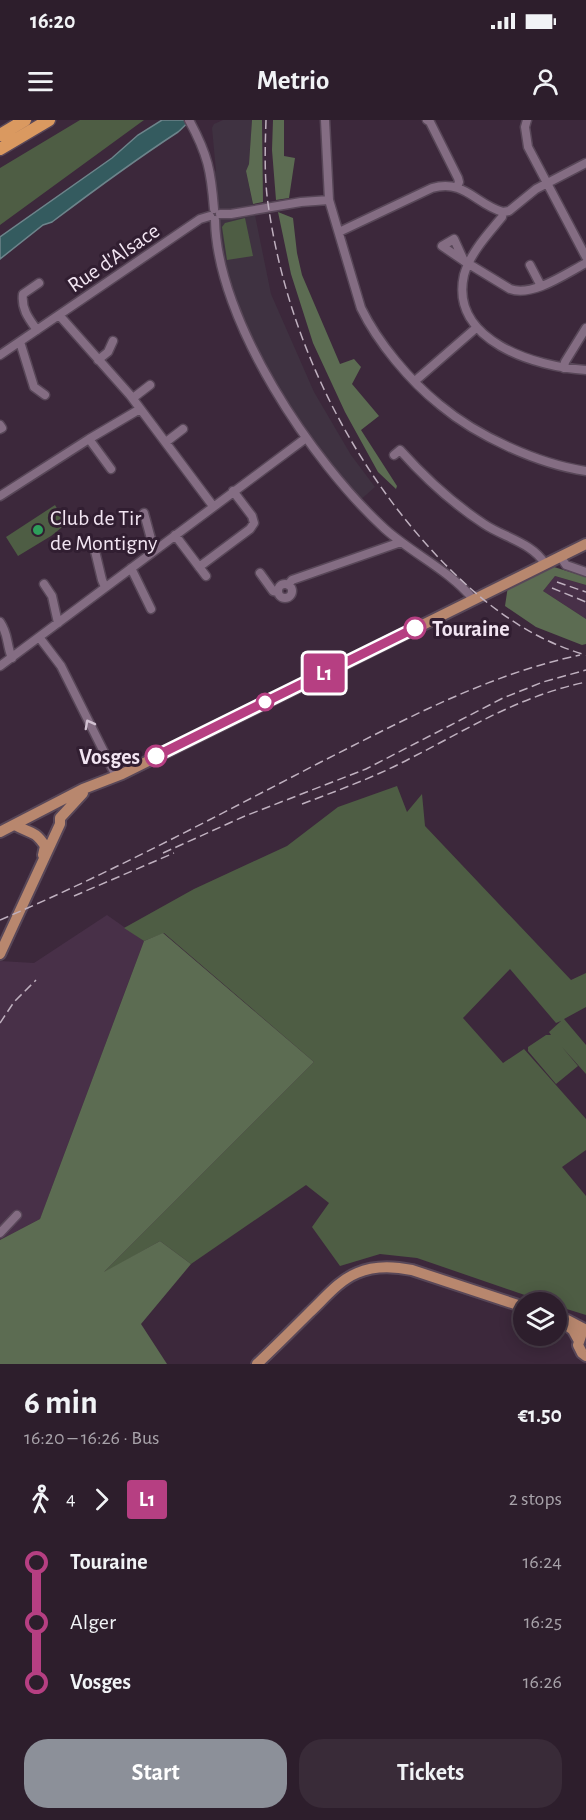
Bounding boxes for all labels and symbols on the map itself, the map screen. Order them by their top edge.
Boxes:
street label: Rue d'Alsace [64,219,163,296]
place label: Club de Tir de Montigny [50,507,158,554]
marker: Club de Tir de Montigny [31,523,45,537]
marker: Touraine [404,617,426,639]
place label: Touraine [432,618,510,640]
line badge: L1 [297,654,351,692]
unlabelled marker [256,693,274,711]
one-way arrow [85,720,96,731]
marker: Vosges [145,745,167,767]
place label: Vosges [79,746,140,768]

